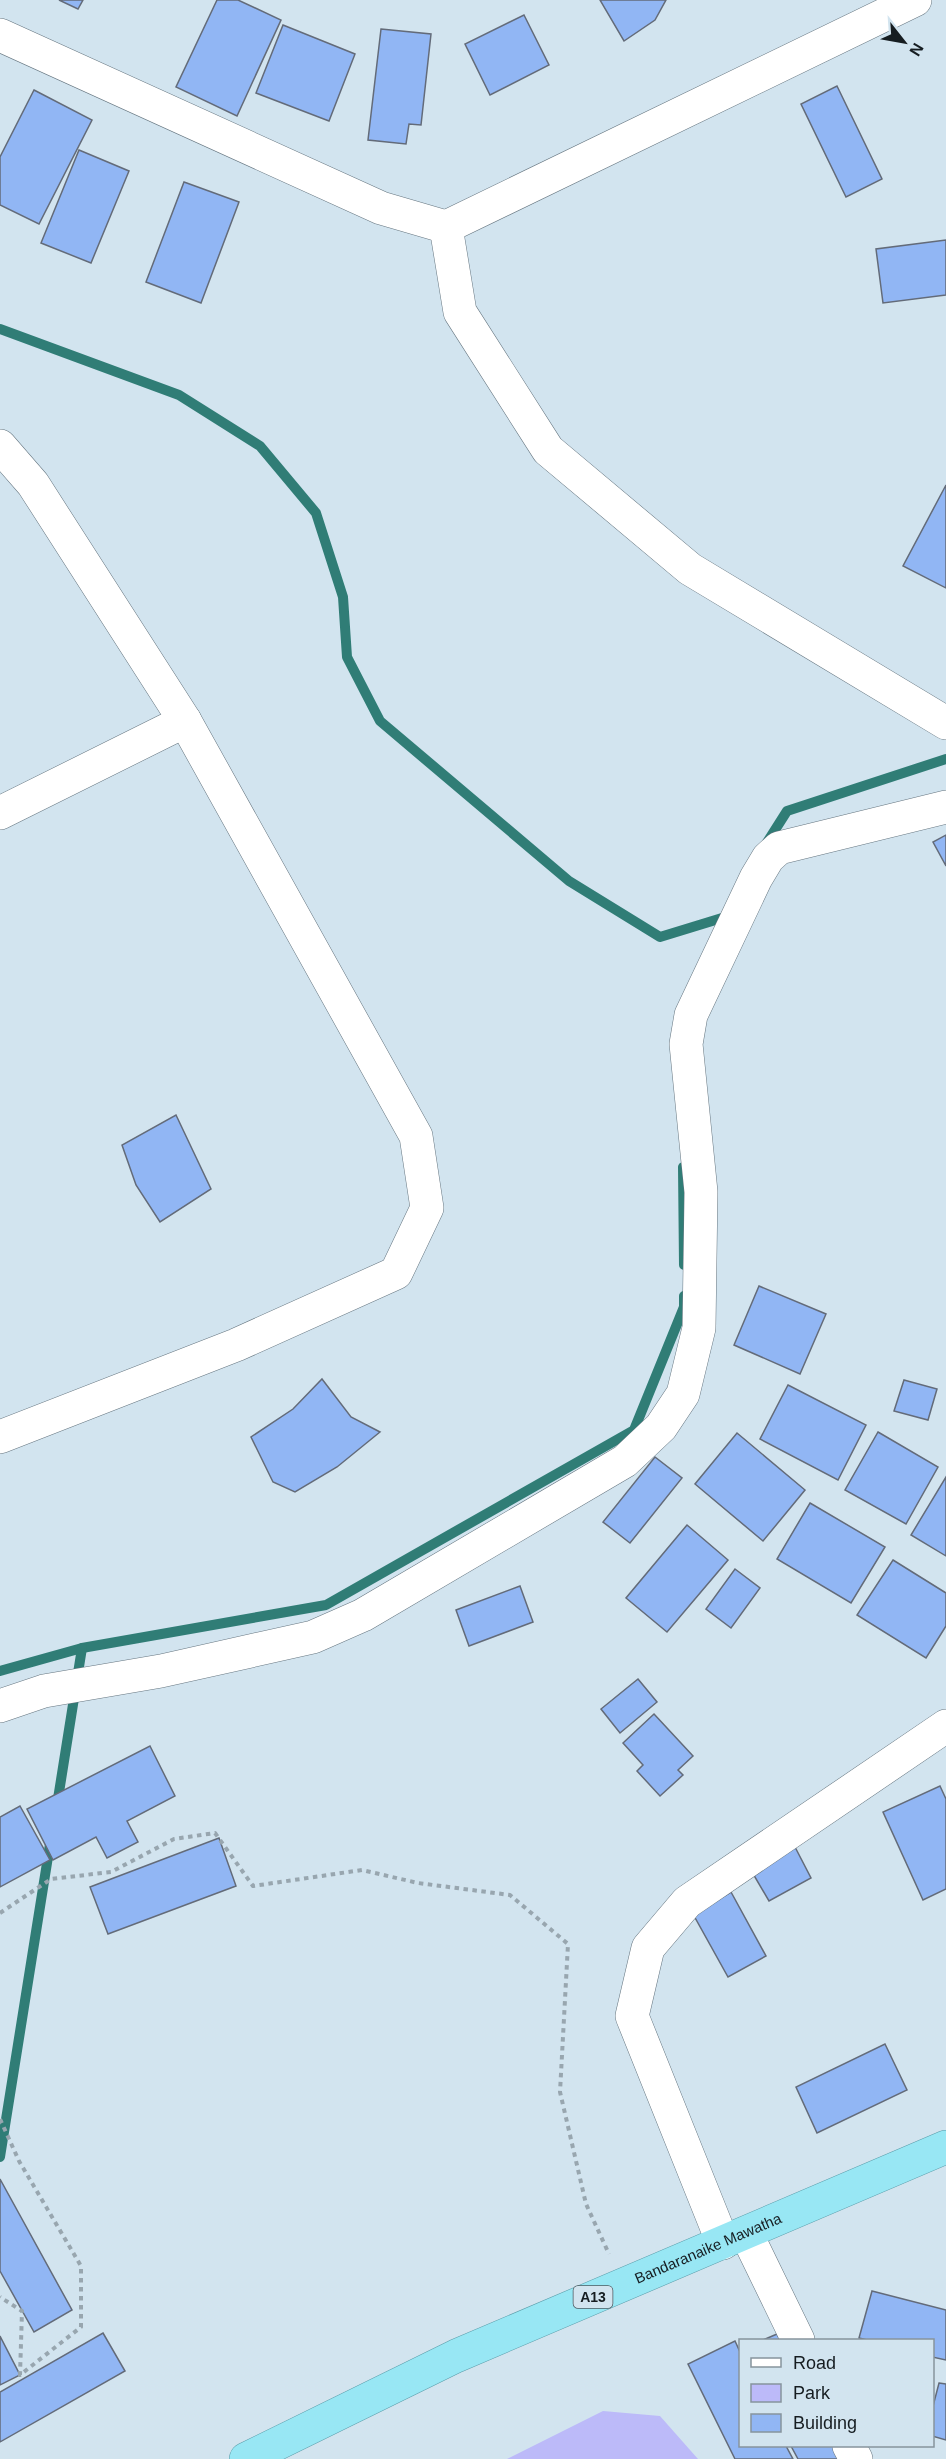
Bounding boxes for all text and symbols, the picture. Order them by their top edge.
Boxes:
north arrow [874,12,934,72]
text: N [906,40,927,59]
street label: Bandaranaike Mawatha [632,2209,784,2287]
road number: A13 [574,2286,612,2308]
legend [739,2339,934,2447]
text: Road [793,2353,836,2373]
text: Park [793,2383,831,2403]
text: Building [793,2413,857,2433]

